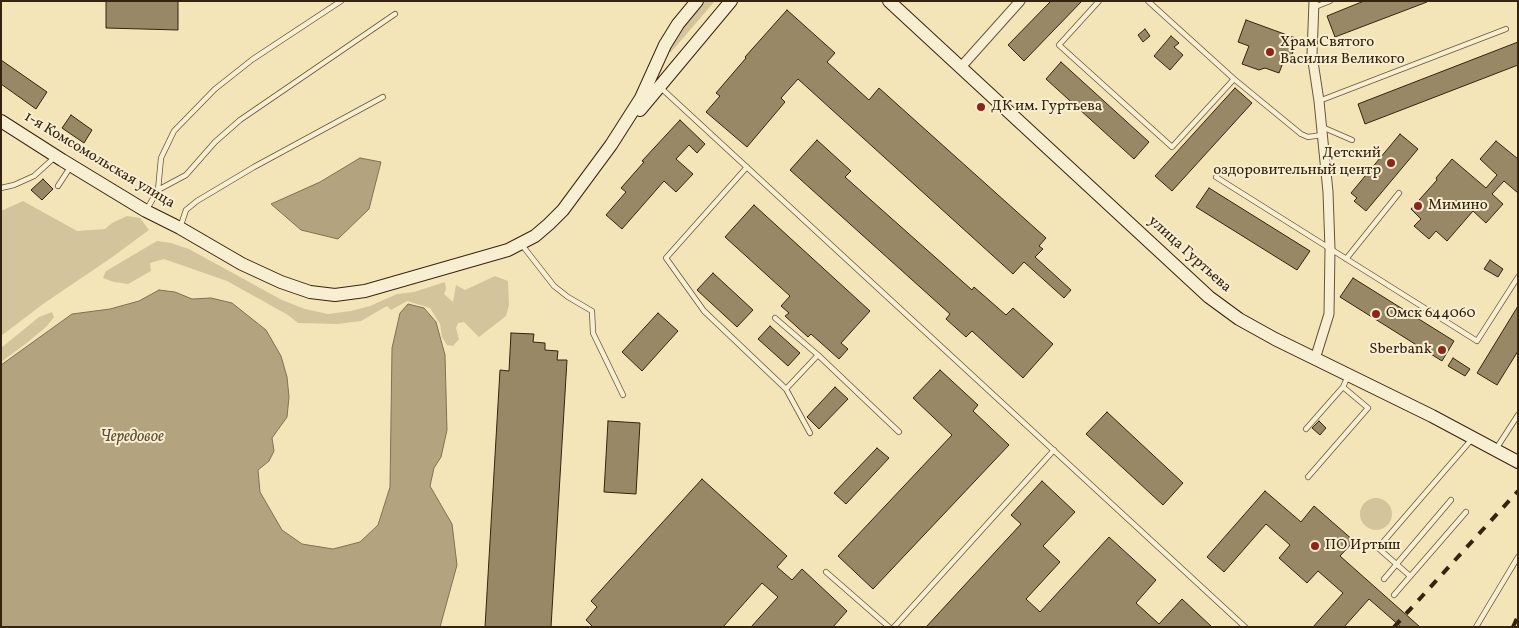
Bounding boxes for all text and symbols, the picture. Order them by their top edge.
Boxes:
place label: Храм Святого Василия Великого [1280,34,1405,69]
marker: Храм Святого Василия Великого [1264,46,1276,58]
place label: ДК им. Гуртьева [991,98,1102,116]
marker: ДК им. Гуртьева [975,101,987,113]
street label: 1-я Комсомольская улица [20,109,178,213]
place label: Детский оздоровительный центр [1213,145,1381,180]
marker: Детский оздоровительный центр [1385,157,1397,169]
place label: Мимино [1428,197,1488,215]
marker: Мимино [1412,200,1424,212]
street label: улица Гуртьева [1144,213,1234,297]
place label: Омск 644060 [1386,305,1476,323]
marker: Омск 644060 [1370,308,1382,320]
place label: Sberbank [1369,341,1432,359]
marker: Sberbank [1436,344,1448,356]
water label: Чередовое [100,428,164,448]
place label: ПО Иртыш [1325,537,1400,555]
marker: ПО Иртыш [1309,540,1321,552]

